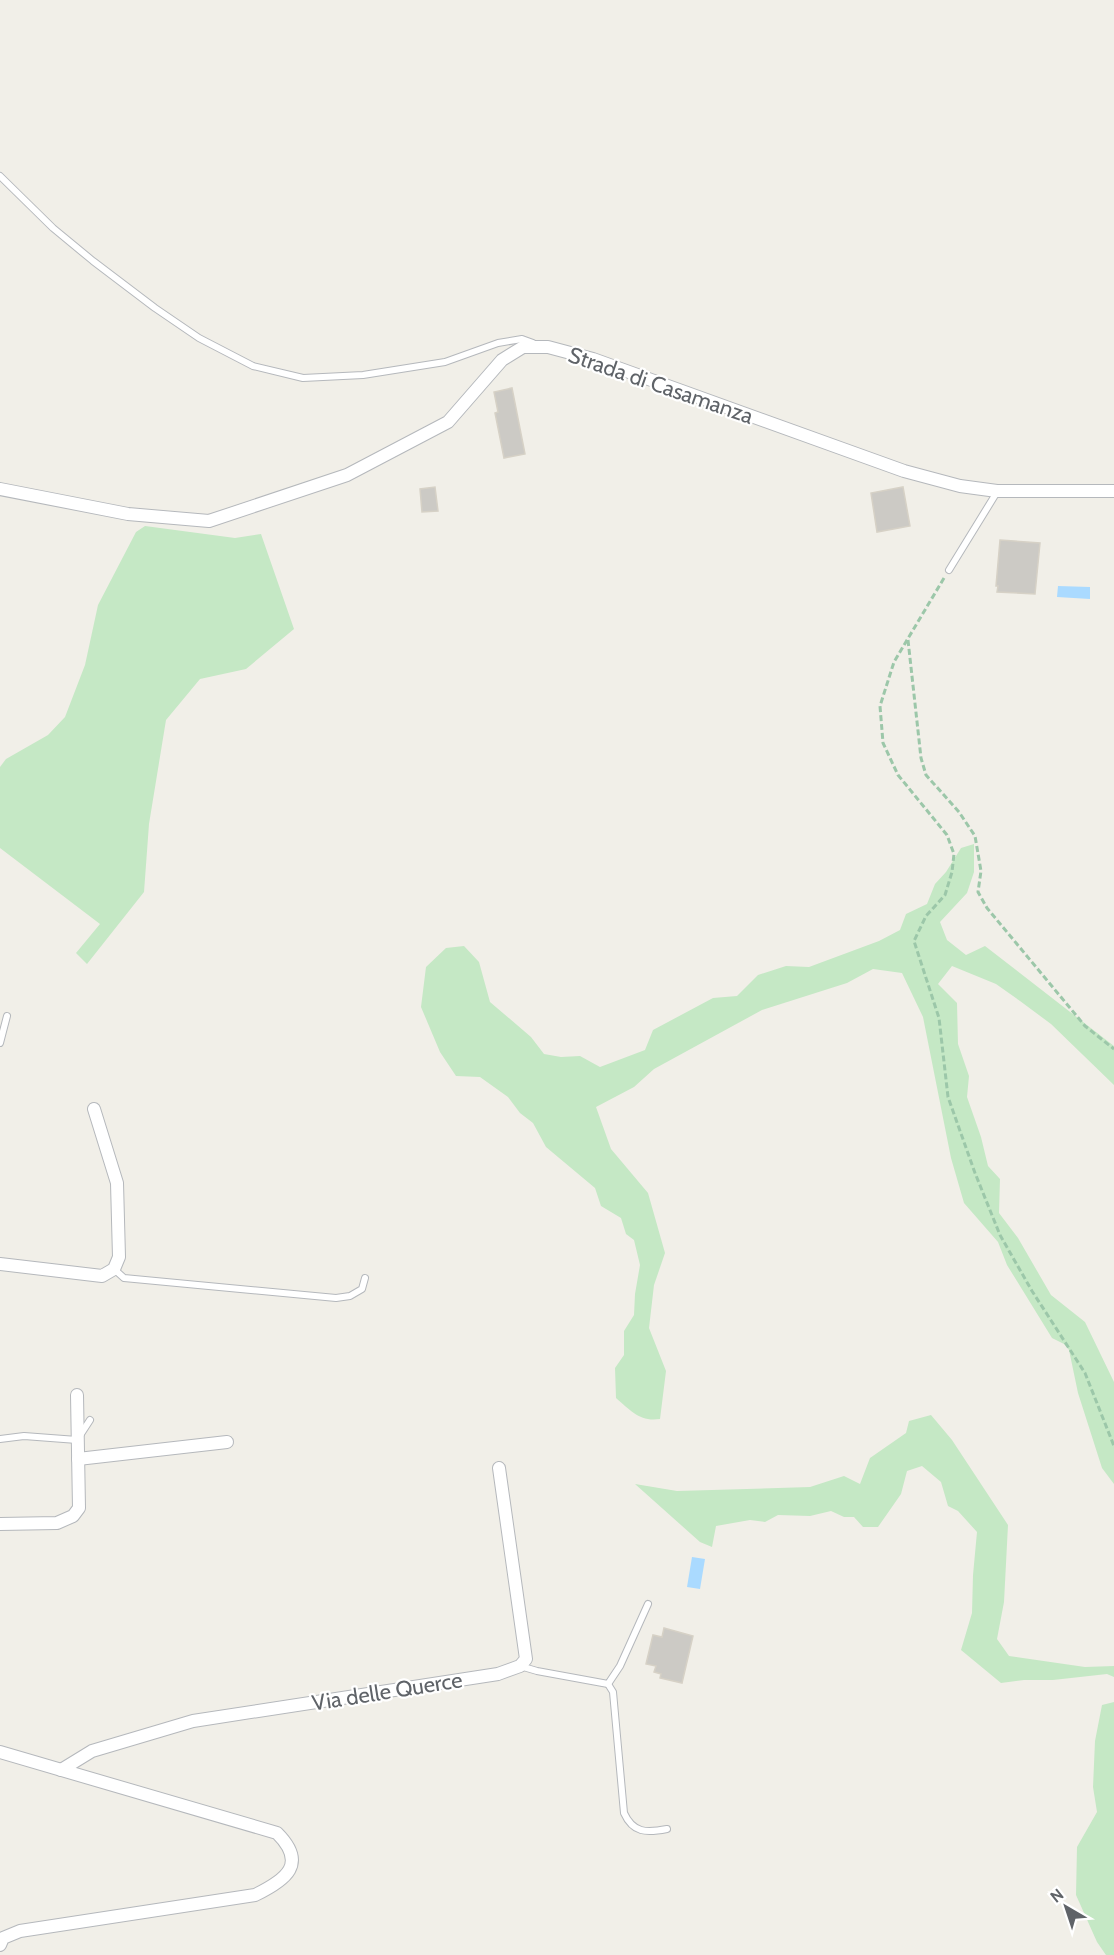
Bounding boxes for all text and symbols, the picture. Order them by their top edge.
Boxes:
street label: Strada di Casamanza [565,341,757,430]
street label: Via delle Querce [310,1666,464,1717]
north arrow [1036,1877,1096,1937]
text: N [1047,1885,1067,1907]

